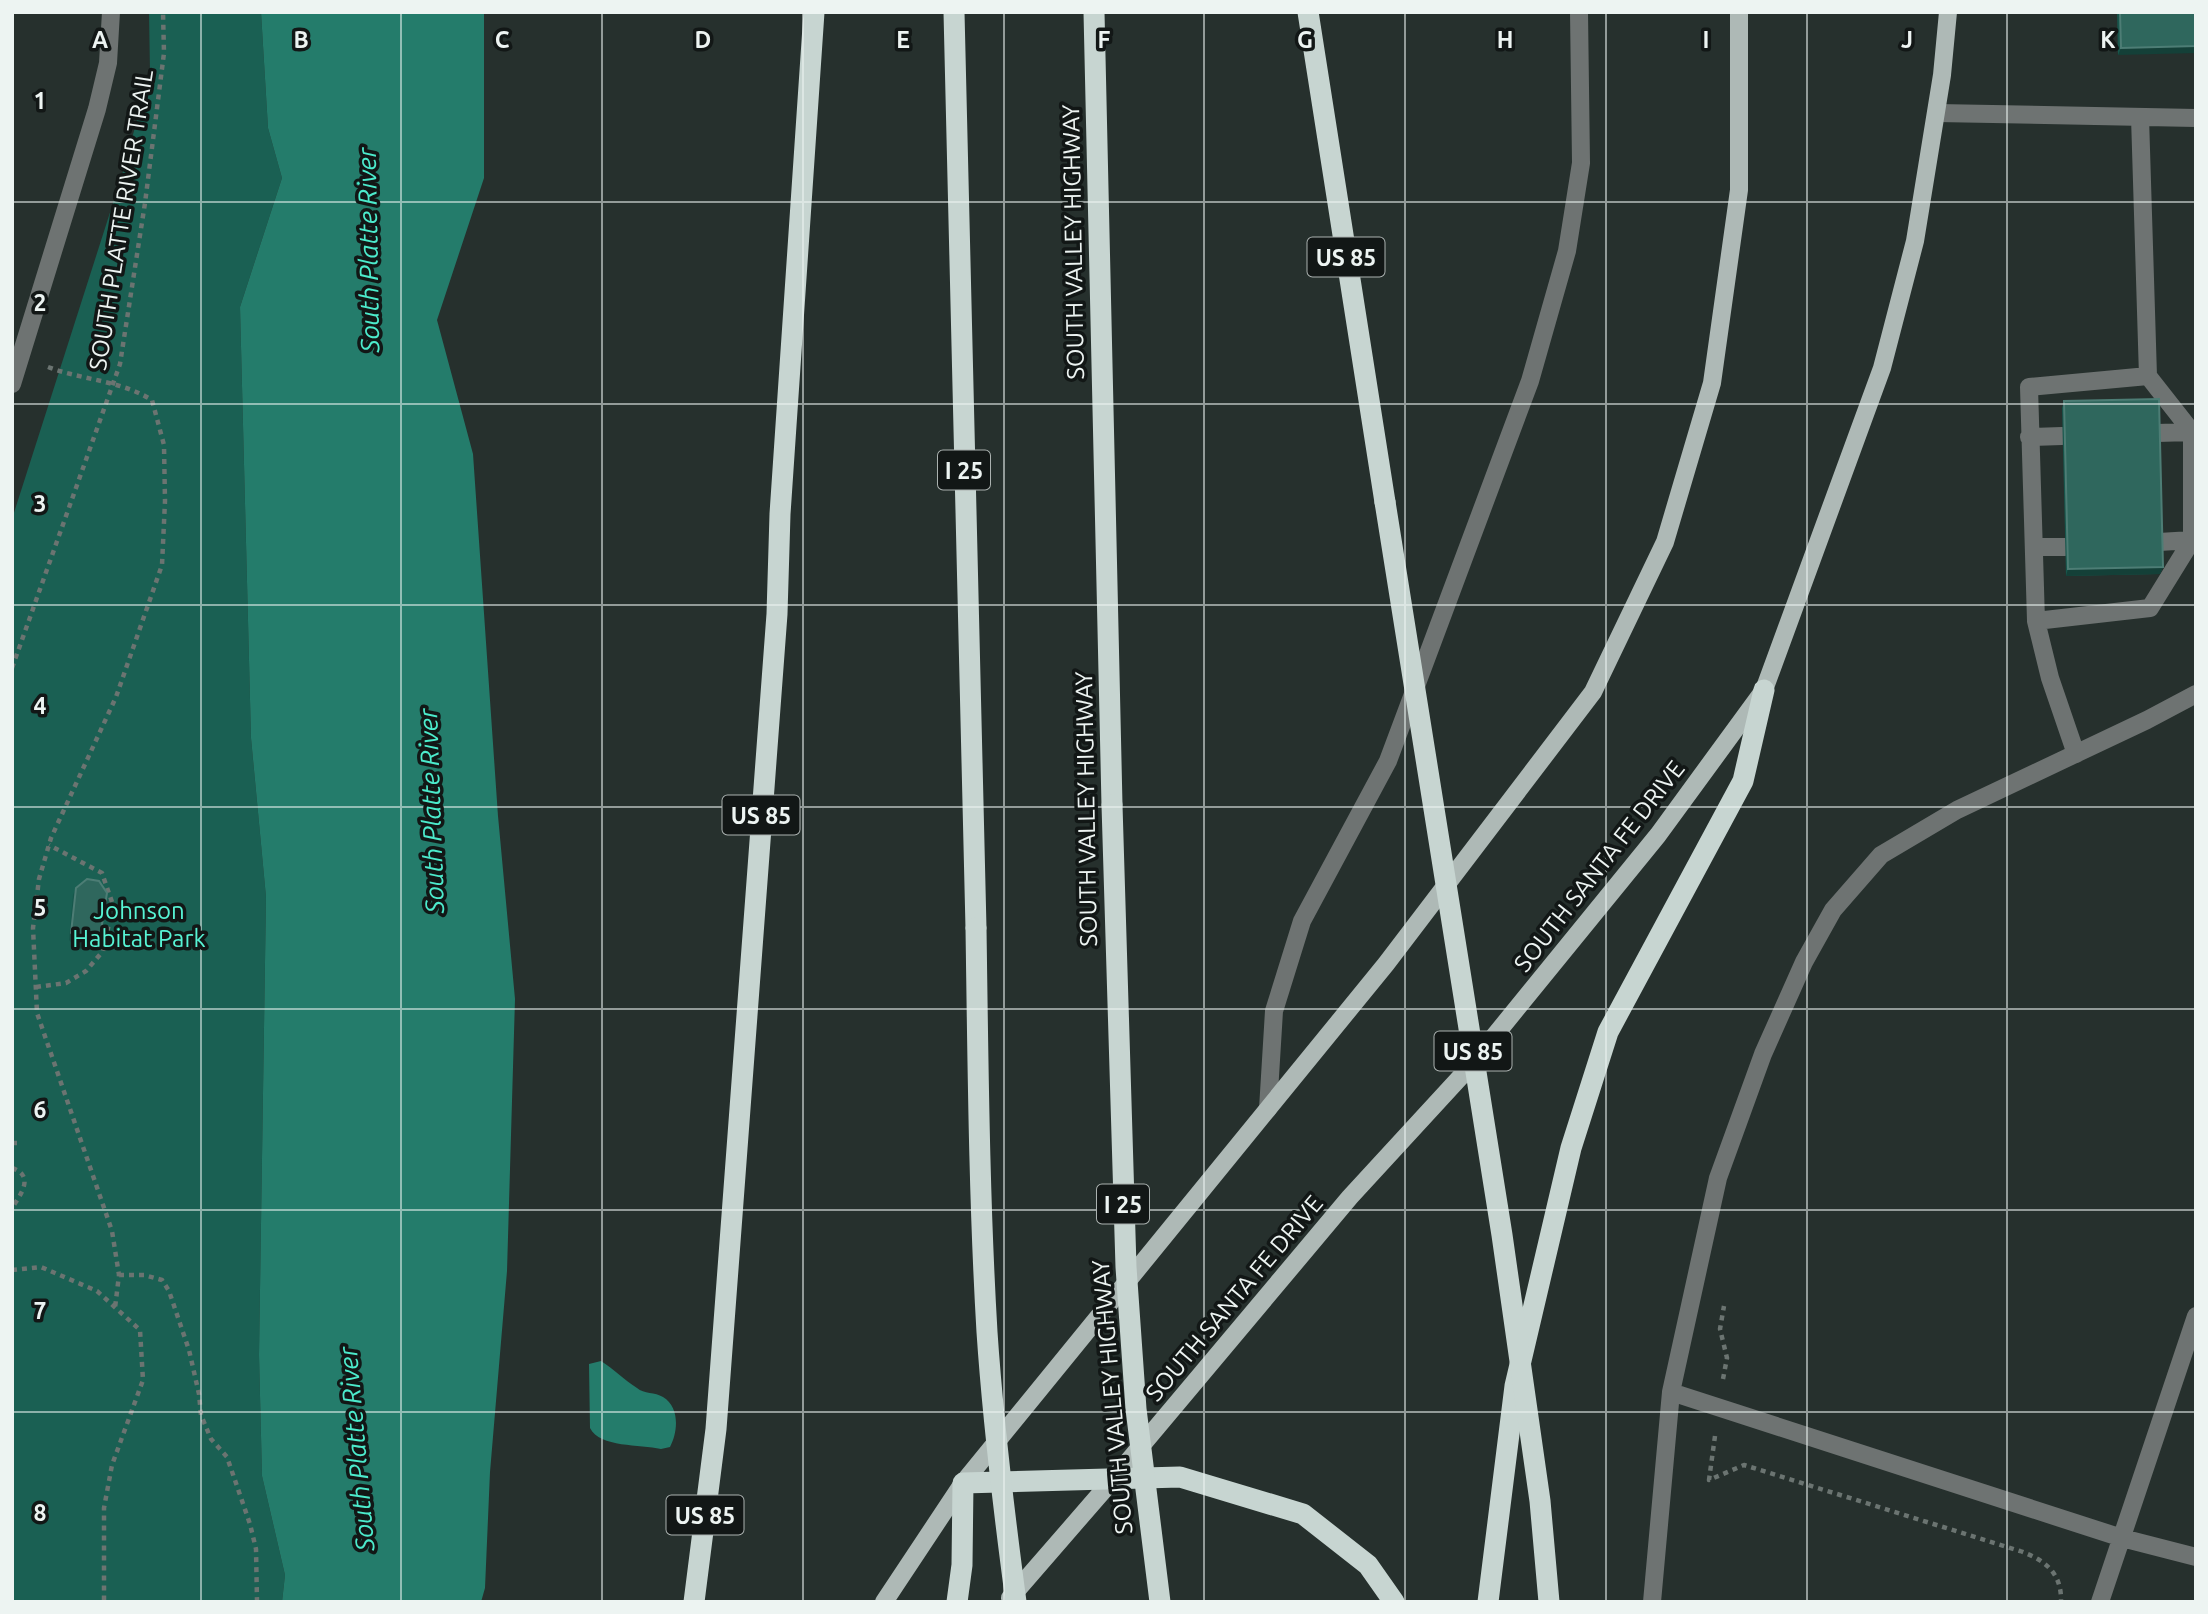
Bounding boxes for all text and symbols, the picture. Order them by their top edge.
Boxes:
text: A [92,27,108,52]
text: B [293,27,309,52]
text: C [495,27,510,52]
text: D [695,27,711,52]
text: E [896,27,910,52]
text: F [1098,27,1111,52]
text: G [1297,27,1313,52]
text: H [1497,27,1513,52]
text: I [1703,27,1709,52]
text: J [1901,27,1913,52]
text: K [2100,27,2116,52]
street label: SOUTH PLATTE RIVER TRAIL [84,68,158,372]
text: 1 [34,88,46,113]
street label: SOUTH VALLEY HIGHWAY [1057,104,1089,380]
water label: South Platte River [352,146,384,354]
road number: US 85 [1308,238,1384,276]
text: 2 [34,290,46,315]
road number: I 25 [938,450,990,490]
text: 3 [34,491,46,516]
street label: SOUTH VALLEY HIGHWAY [1070,671,1102,947]
text: 4 [34,693,47,718]
water label: South Platte River [413,707,449,915]
street label: SOUTH SANTA FE DRIVE [1508,755,1690,977]
road number: US 85 [722,796,800,834]
text: 5 [34,895,46,920]
park label: Johnson Habitat Park [72,897,206,952]
road number: US 85 [1434,1032,1512,1070]
text: 6 [34,1097,47,1122]
road number: I 25 [1097,1184,1149,1224]
street label: SOUTH SANTA FE DRIVE [1140,1190,1328,1406]
street label: SOUTH VALLEY HIGHWAY [1087,1259,1137,1535]
text: 7 [34,1298,46,1323]
water label: South Platte River [333,1344,379,1554]
road number: US 85 [666,1496,744,1534]
text: 8 [34,1500,46,1525]

